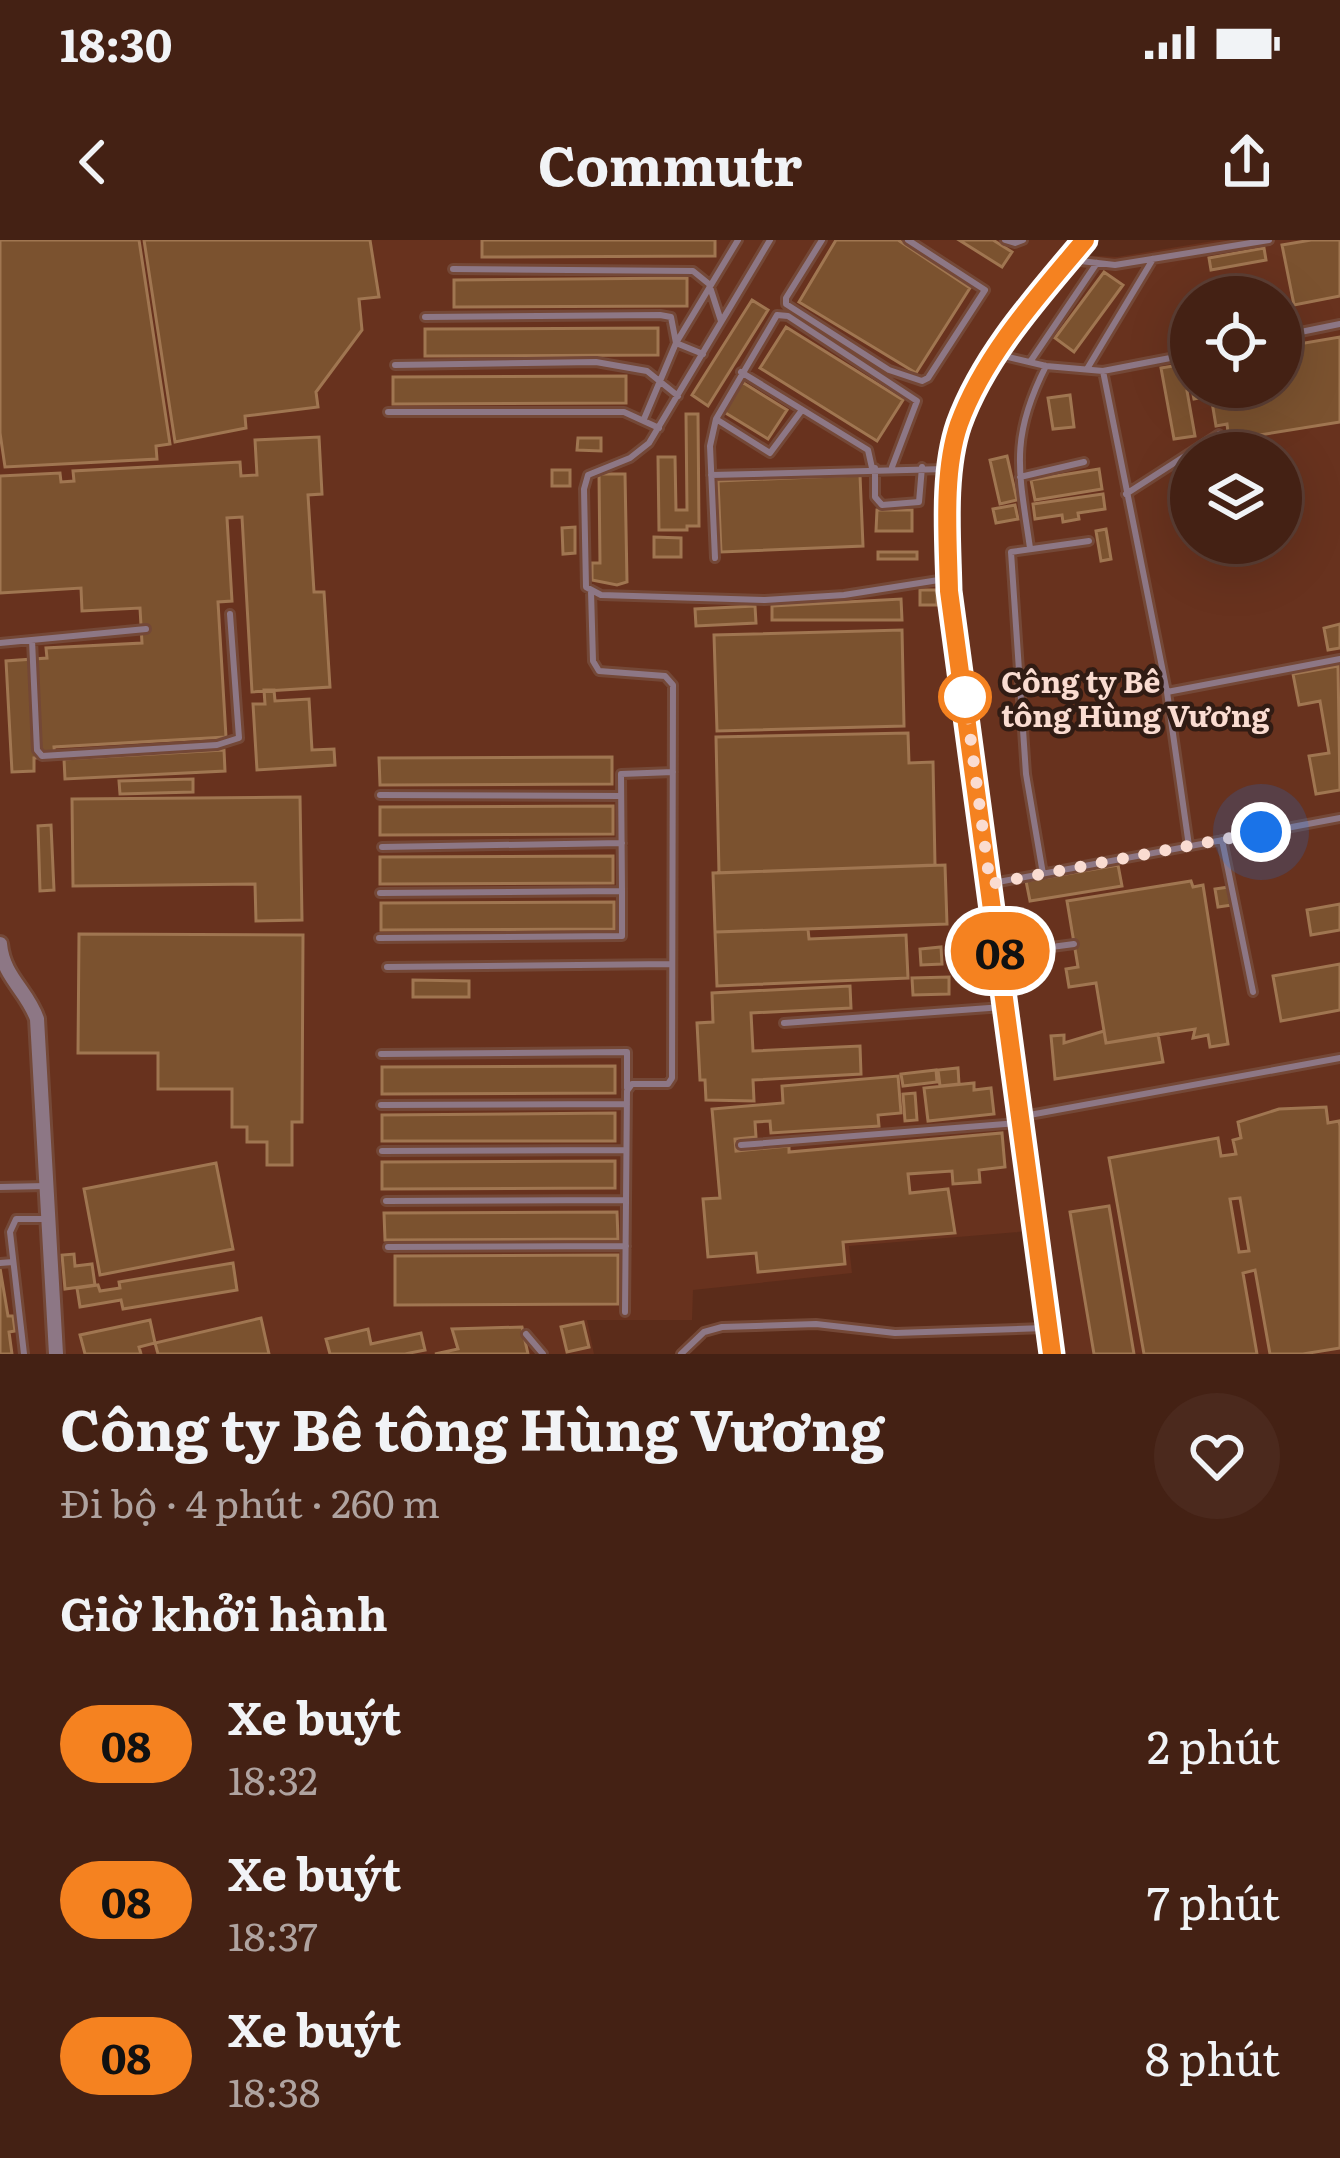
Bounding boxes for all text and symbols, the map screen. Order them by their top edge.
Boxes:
text: 18:30 [60,9,172,76]
text: Commutr [538,122,802,203]
icon: back [60,129,126,195]
icon: share [1214,129,1280,195]
map controls [1170,276,1302,564]
button: locate [1170,276,1302,408]
button: layers [1170,432,1302,564]
place label: Công ty Bê tông Hùng Vương [1001,658,1271,736]
marker: Công ty Bê tông Hùng Vương [940,672,990,722]
your location [1231,802,1291,862]
line badge: 08 [946,912,1054,990]
text: 08 [975,920,1025,982]
text: Công ty Bê tông Hùng Vương [60,1384,885,1469]
button: heart [1154,1393,1280,1519]
text: Đi bộ · 4 phút · 260 m [60,1472,440,1530]
text: Giờ khởi hành [60,1578,388,1645]
text: Xe buýt [228,1682,401,1749]
text: 2 phút [1147,1711,1280,1778]
text: 08 [101,1713,151,1775]
text: 18:32 [228,1749,318,1807]
text: Xe buýt [228,1838,401,1905]
text: 7 phút [1147,1867,1280,1934]
text: 08 [101,1869,151,1931]
text: 18:37 [228,1905,318,1963]
text: Xe buýt [228,1994,401,2061]
text: 8 phút [1145,2023,1280,2090]
text: 08 [101,2025,151,2087]
text: 18:38 [228,2061,321,2119]

